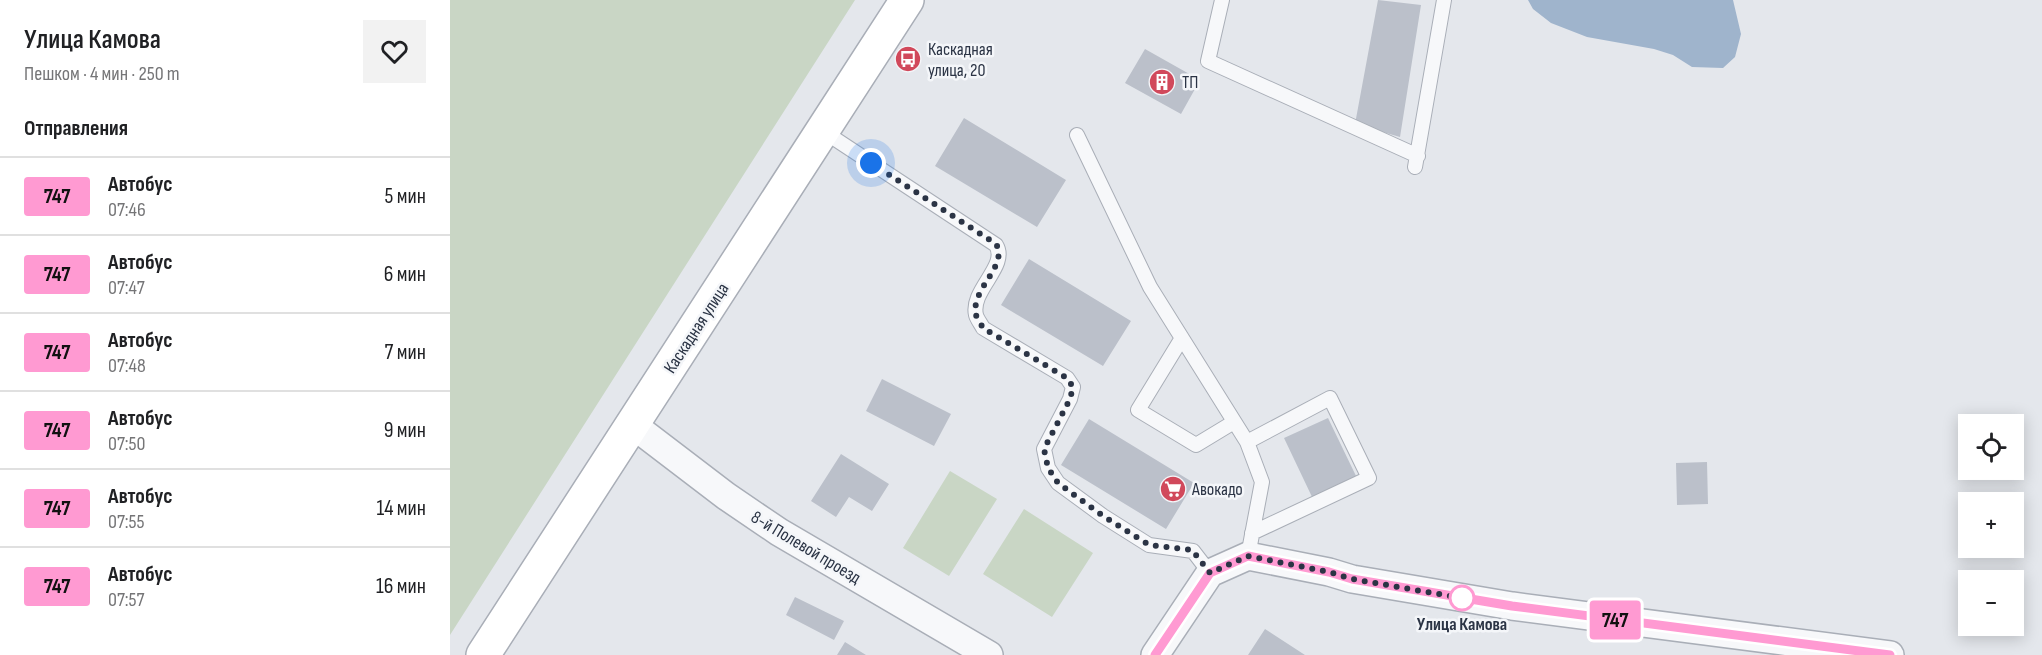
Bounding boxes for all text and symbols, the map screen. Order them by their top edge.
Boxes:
button: heart [363,20,426,83]
text: Улица Камова [24,23,161,56]
place label: Каскадная улица, 20 [928,39,993,81]
bus stop icon: Каскадная улица, 20 [893,44,923,74]
text: Пешком · 4 мин · 250 m [24,62,180,86]
building icon: ТП [1147,67,1177,97]
place label: ТП [1182,72,1198,93]
text: Отправления [24,115,128,142]
your location [856,148,886,178]
text: Автобус [108,171,173,198]
text: 5 мин [385,183,426,210]
text: 747 [44,184,70,209]
text: 07:46 [108,198,146,222]
text: Автобус [108,249,173,276]
text: 6 мин [384,261,426,288]
text: 747 [44,262,70,287]
text: 07:47 [108,276,145,300]
street label: Каскадная улица [659,279,733,377]
text: Автобус [108,327,173,354]
text: 7 мин [385,339,426,366]
text: 747 [44,340,70,365]
text: 07:48 [108,354,146,378]
text: Автобус [108,405,173,432]
map controls [1958,414,2024,636]
button: locate [1958,414,2024,480]
text: 9 мин [384,417,426,444]
text: 747 [44,418,70,443]
text: 07:50 [108,432,145,456]
supermarket icon: Авокадо [1158,474,1188,504]
place label: Авокадо [1191,479,1243,500]
text: Автобус [108,483,173,510]
button: + [1958,492,2024,558]
text: 14 мин [376,495,426,522]
text: 747 [44,496,70,521]
street label: 8-й Полевой проезд [747,506,865,589]
text: 07:55 [108,510,145,534]
text: Автобус [108,561,173,588]
button: − [1958,570,2024,636]
text: 16 мин [376,573,426,600]
text: 747 [44,574,70,599]
marker: Улица Камова [1449,585,1475,611]
text: 07:57 [108,588,144,612]
line badge: 747 [1580,600,1650,640]
text: 747 [1602,608,1628,633]
place label: Улица Камова [1417,614,1507,635]

